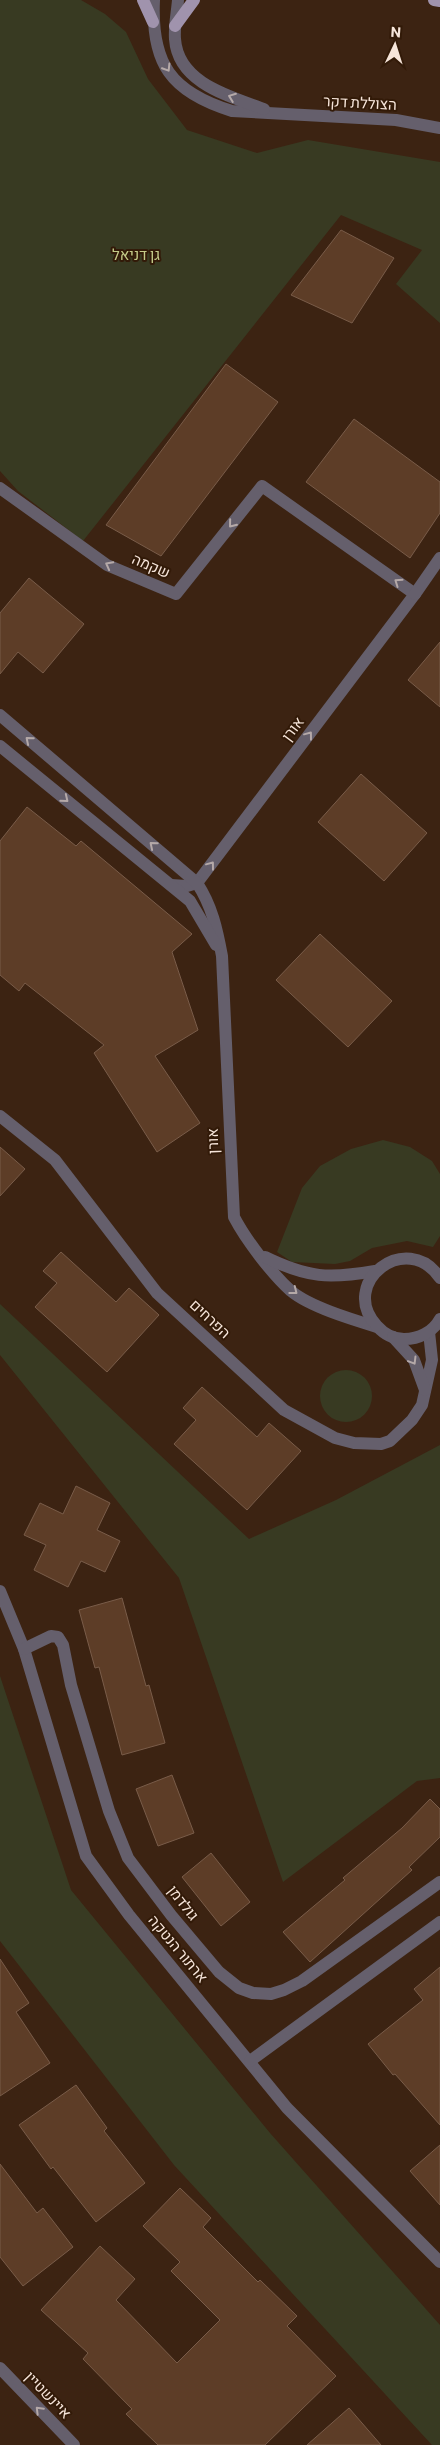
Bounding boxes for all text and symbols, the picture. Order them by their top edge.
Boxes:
north arrow [370,20,420,70]
text: N [390,23,402,40]
one-way arrow [161,62,170,71]
street label: הצוללת דקר [323,91,397,113]
one-way arrow [228,93,237,103]
park label: גן דניאל [112,245,160,263]
one-way arrow [229,518,237,527]
street label: שקמה [130,549,173,581]
one-way arrow [106,561,115,571]
one-way arrow [394,579,404,588]
street label: אורן [277,713,307,744]
one-way arrow [303,732,311,741]
one-way arrow [26,737,35,746]
one-way arrow [59,793,68,801]
one-way arrow [150,842,159,851]
one-way arrow [205,862,213,871]
street label: אורן [203,1128,221,1154]
one-way arrow [288,1285,297,1294]
street label: הפרחים [187,1295,235,1341]
one-way arrow [406,1355,416,1364]
street label: גולדמן [165,1881,203,1924]
street label: ארתור הנטקה [145,1911,212,1986]
street label: איינשטיין [22,2367,76,2422]
one-way arrow [36,2407,45,2416]

